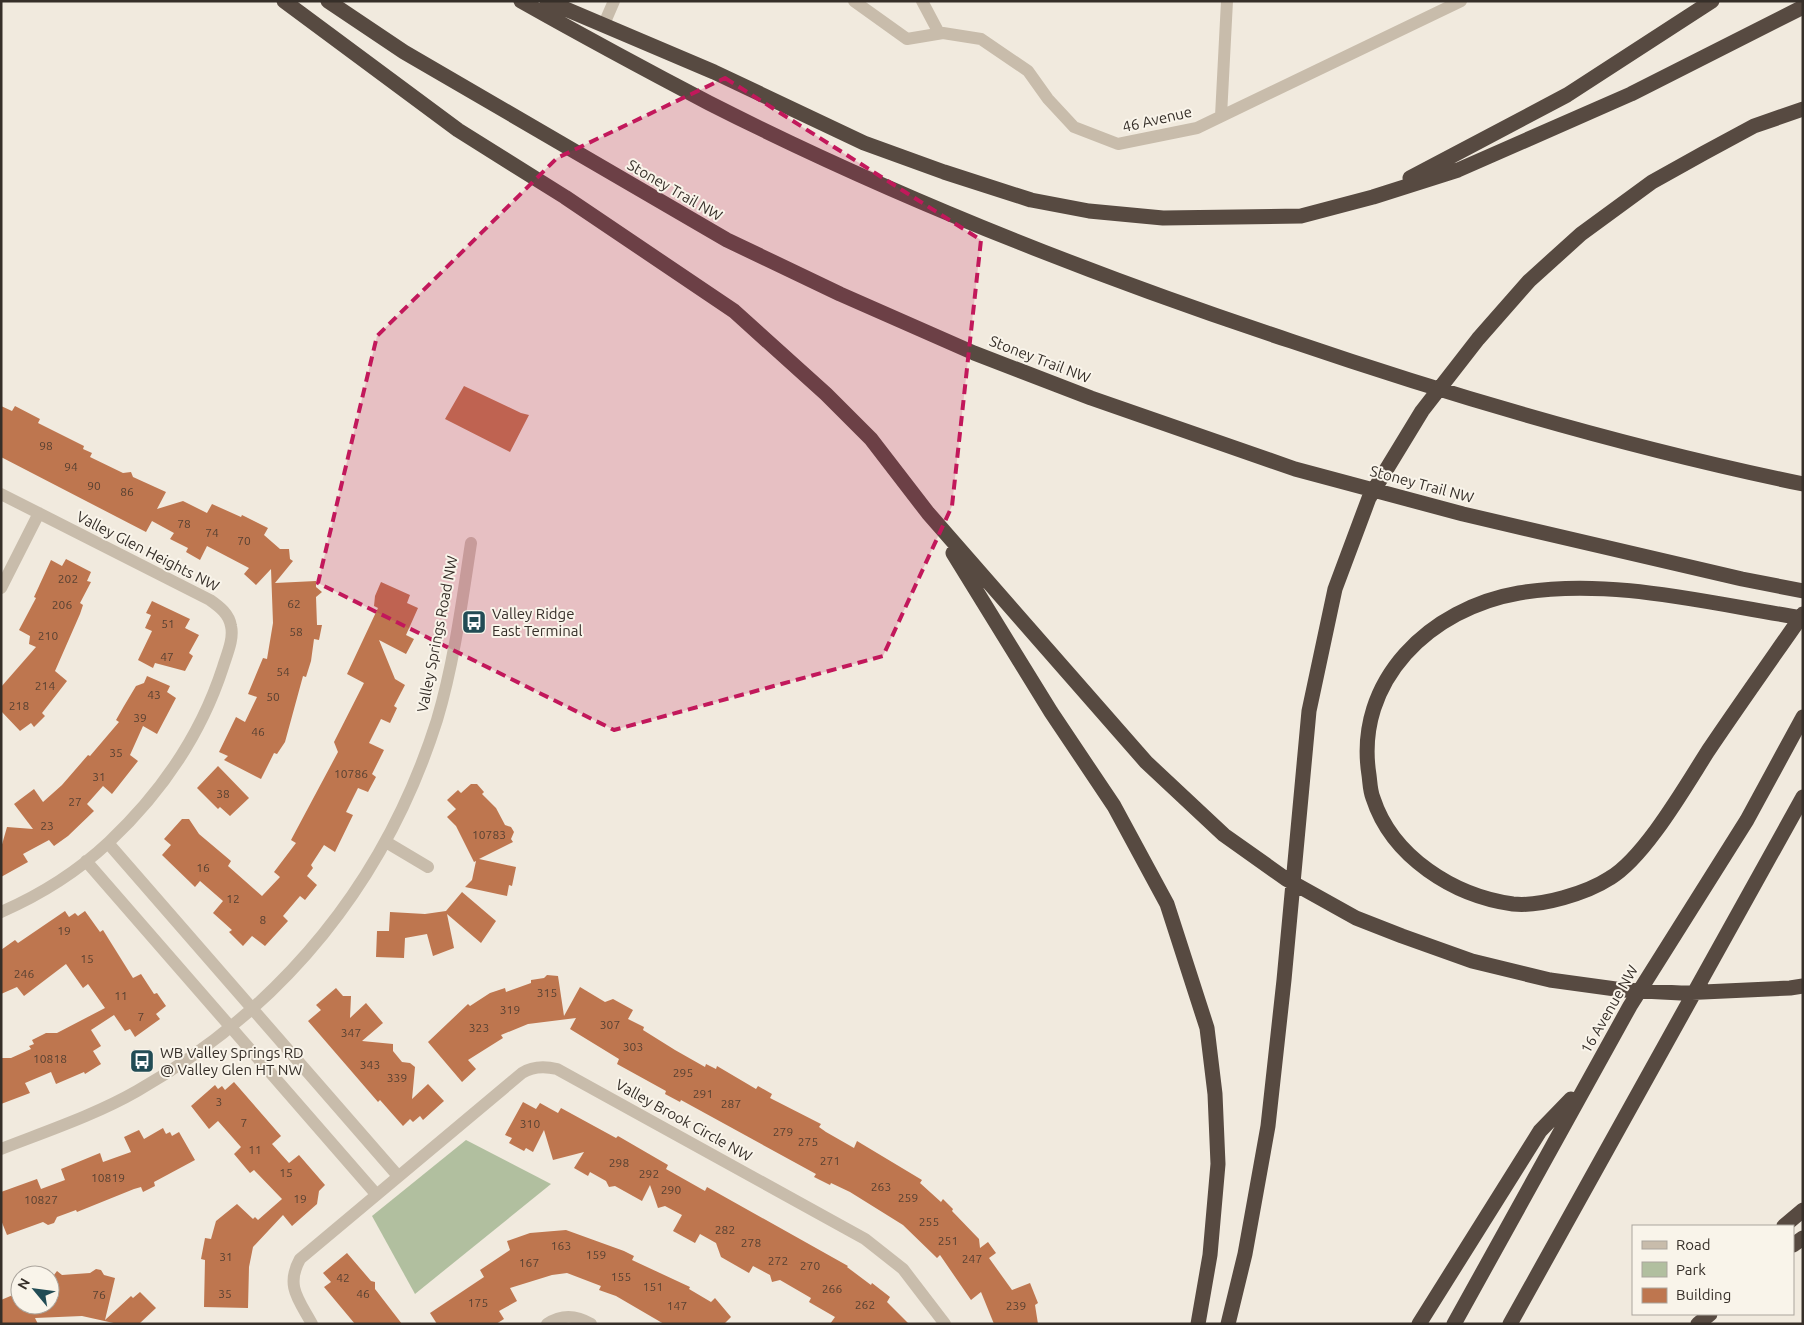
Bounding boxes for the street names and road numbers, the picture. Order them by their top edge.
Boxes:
street label: 46 Avenue [1121,103,1193,135]
street label: Stoney Trail NW [624,156,726,224]
street label: Stoney Trail NW [987,332,1093,386]
street label: Stoney Trail NW [1368,462,1476,506]
street label: Valley Glen Heights NW [74,508,222,594]
street label: Valley Springs Road NW [413,554,461,714]
street label: 16 Avenue NW [1577,962,1641,1056]
street label: Valley Brook Circle NW [613,1075,755,1165]

